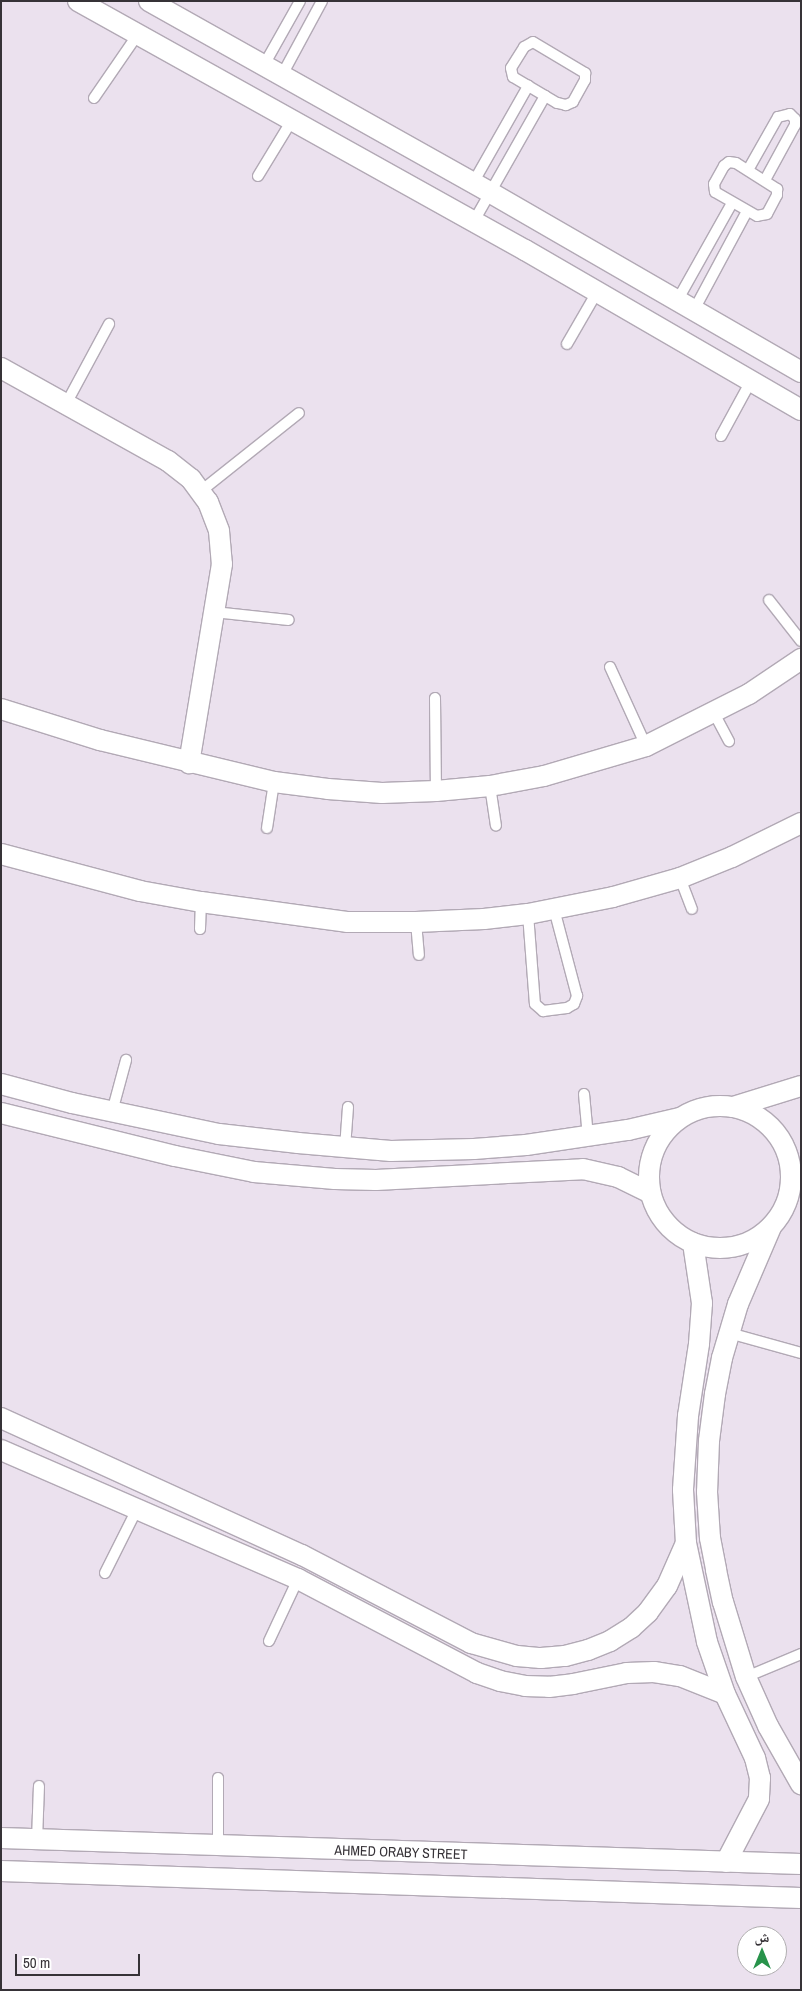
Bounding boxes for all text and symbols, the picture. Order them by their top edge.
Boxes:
street label: AHMED ORABY STREET [334,1841,468,1863]
north arrow [737,1926,787,1976]
text: ش [755,1928,769,1946]
scale bar [18,1944,142,1976]
text: 50 m [23,1952,50,1973]

